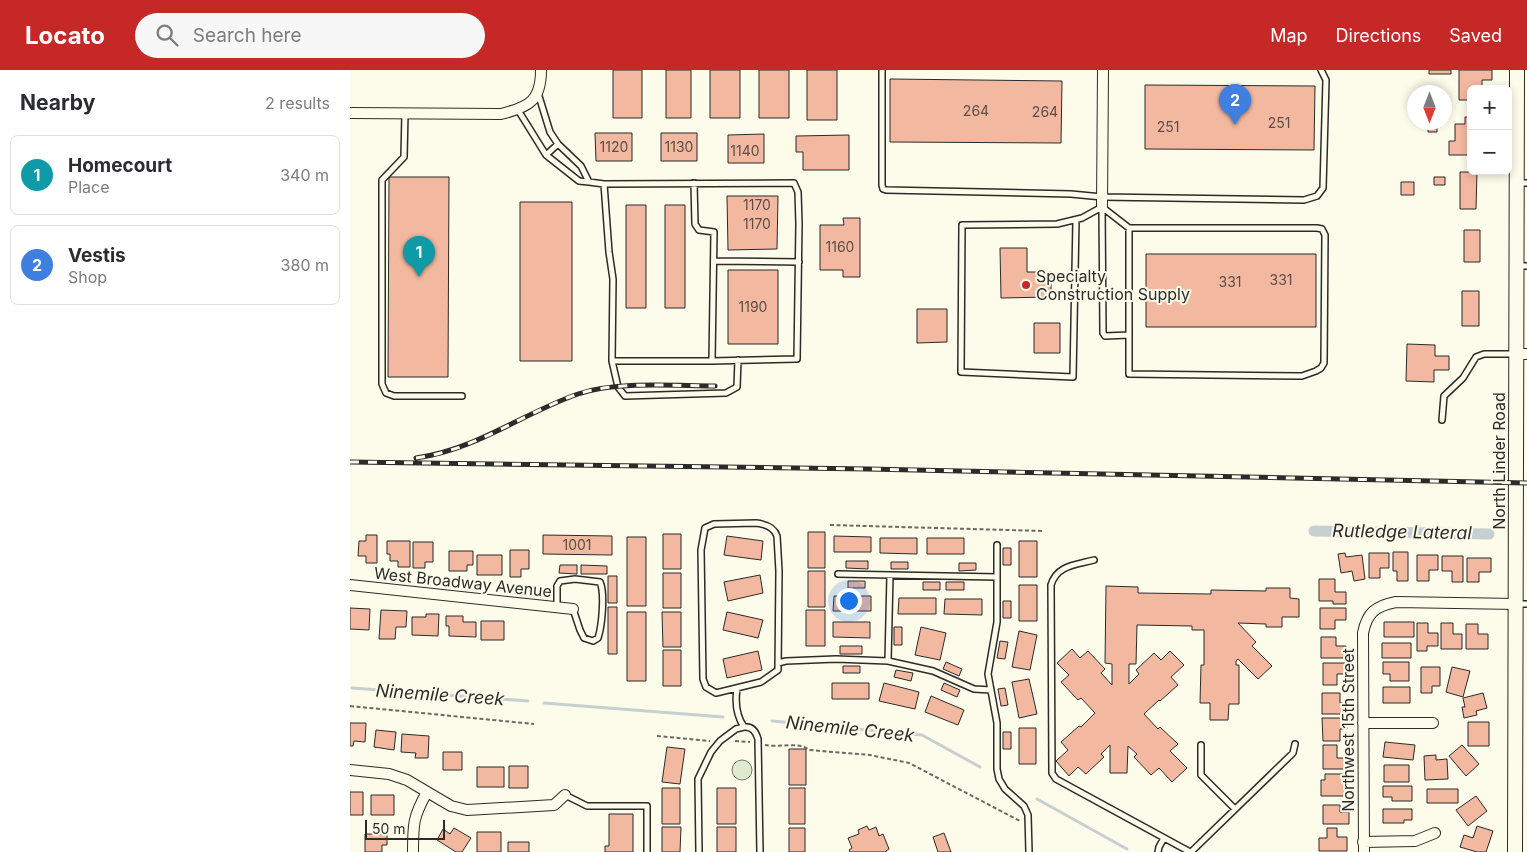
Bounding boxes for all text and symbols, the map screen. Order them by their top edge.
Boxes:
search box [135,13,485,58]
text: Locato [25,21,105,50]
icon: search [153,21,181,49]
text: Search here [193,24,301,47]
text: Map [1270,25,1308,46]
text: Directions [1336,25,1421,46]
text: Saved [1449,25,1502,46]
pin: 2 [1219,84,1251,125]
north arrow [1407,85,1452,130]
map controls [1467,85,1512,175]
button: + [1467,85,1512,130]
text: Nearby [20,90,95,115]
text: 2 results [265,93,330,113]
house number: 264 [963,102,989,119]
house number: 264 [1032,103,1058,120]
house number: 251 [1268,114,1290,131]
house number: 251 [1157,118,1179,135]
button: − [1467,130,1512,175]
house number: 1120 [600,138,628,155]
house number: 1130 [665,138,693,155]
house number: 1140 [730,142,760,159]
text: Homecourt [68,154,172,177]
text: 1 [34,165,40,185]
text: 340 m [280,165,329,185]
text: Place [68,177,110,197]
house number: 1170 [743,196,771,213]
house number: 1170 [743,215,771,232]
pin: 1 [403,236,435,277]
house number: 1160 [826,238,854,255]
text: Vestis [68,244,126,267]
text: 2 [32,255,42,275]
text: 380 m [281,255,329,275]
place label: Specialty Construction Supply [1036,266,1190,304]
text: Shop [68,267,107,287]
house number: 331 [1270,271,1293,288]
house number: 331 [1219,273,1242,290]
marker: Specialty Construction Supply [1020,279,1032,291]
house number: 1190 [739,298,767,315]
street label: North Linder Road [1489,392,1509,530]
water label: Rutledge Lateral [1332,520,1473,543]
house number: 1001 [562,536,592,553]
street label: West Broadway Avenue [373,563,553,601]
your location [836,588,862,614]
street label: Northwest 15th Street [1338,648,1358,812]
water label: Ninemile Creek [375,680,506,710]
water label: Ninemile Creek [785,711,916,746]
scale bar [365,817,445,840]
text: 50 m [372,820,406,837]

